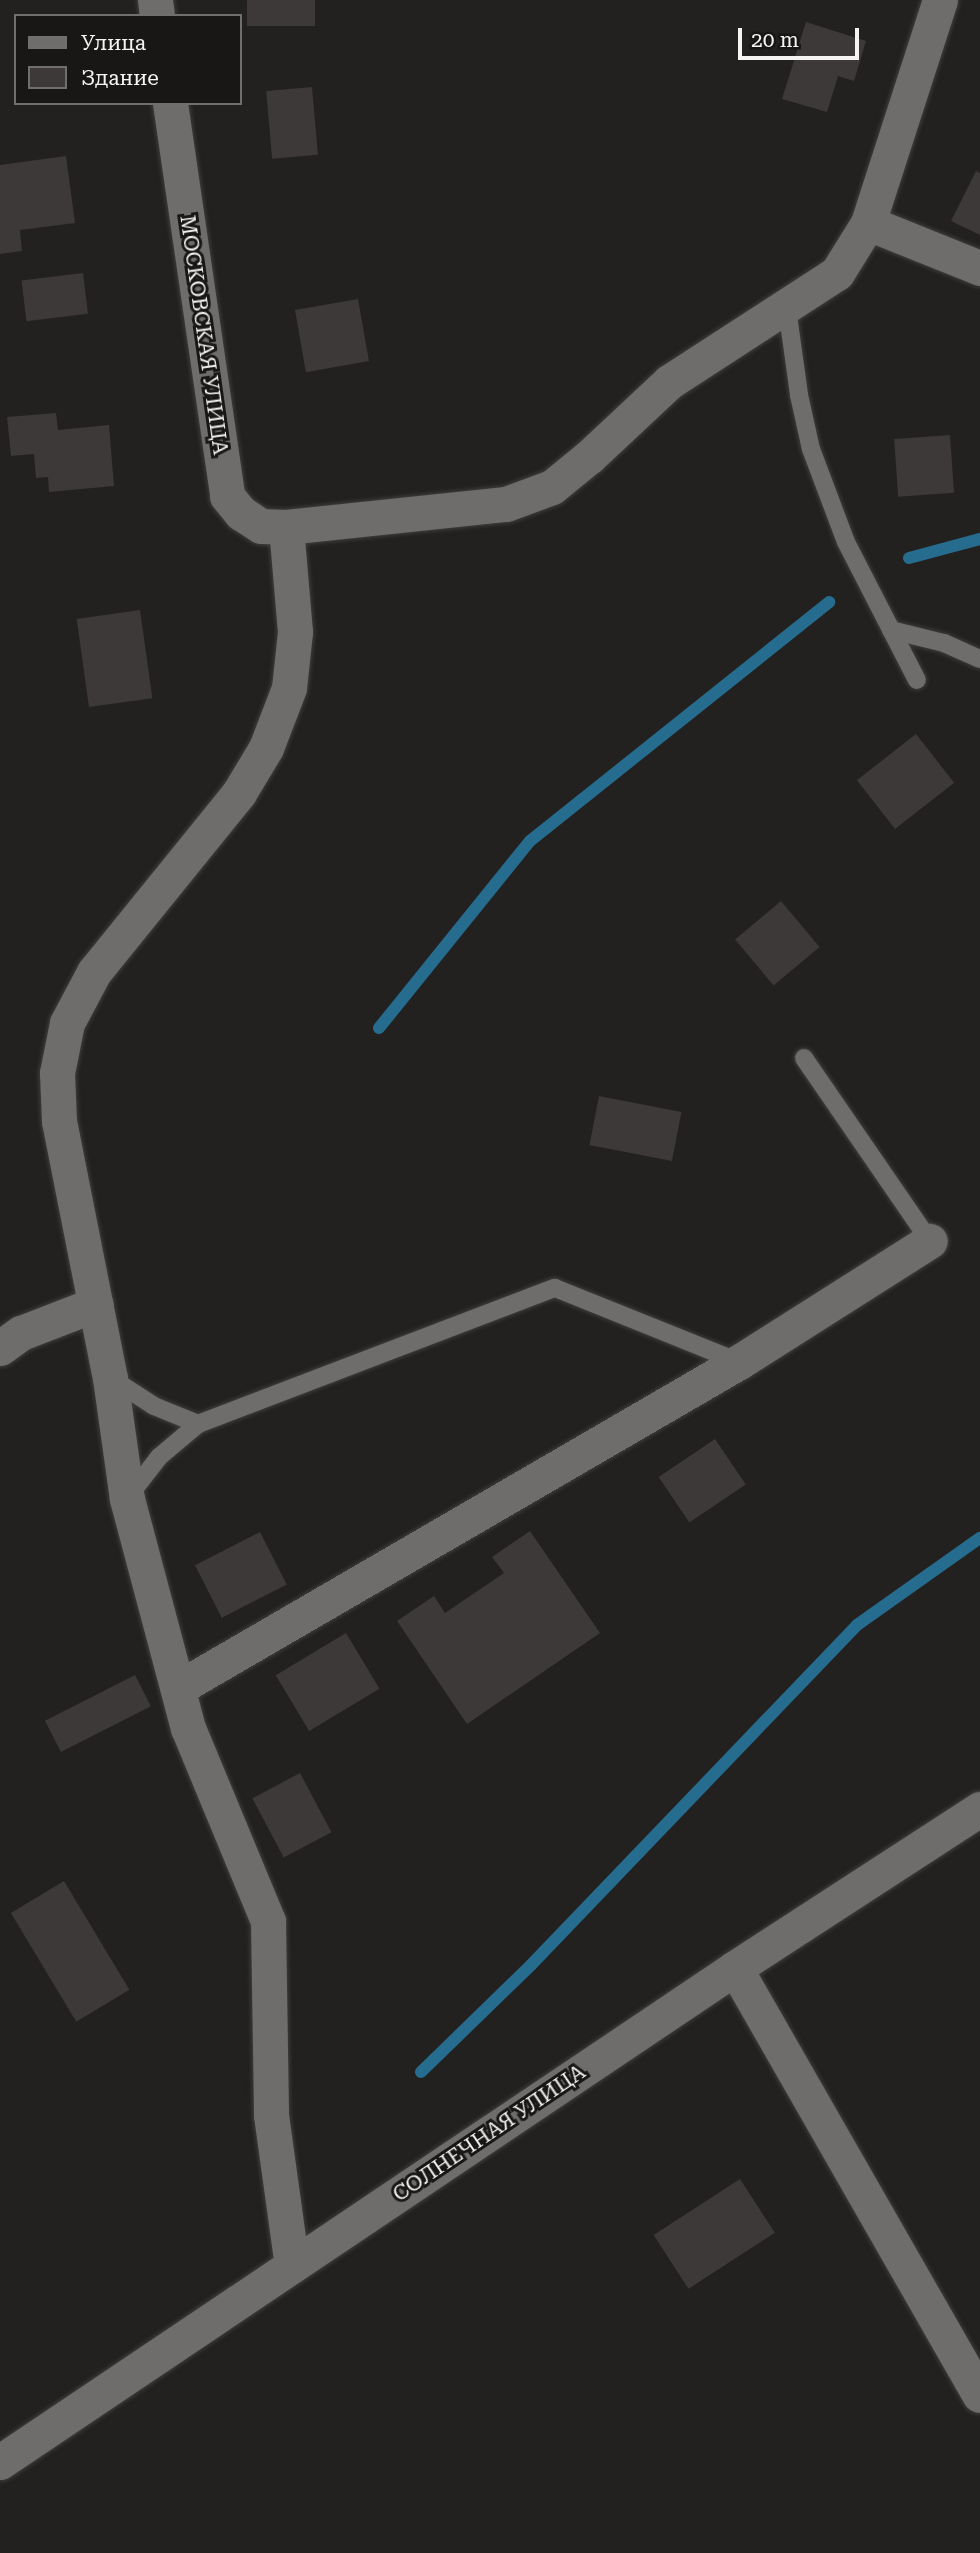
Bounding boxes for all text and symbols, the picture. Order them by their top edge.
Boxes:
legend [14,14,242,105]
scale bar [742,14,863,58]
text: 20 m [751,28,799,52]
text: Улица [81,31,146,55]
text: Здание [81,66,159,90]
street label: МОСКОВСКАЯ УЛИЦА [175,214,233,456]
street label: СОЛНЕЧНАЯ УЛИЦА [388,2059,590,2207]

